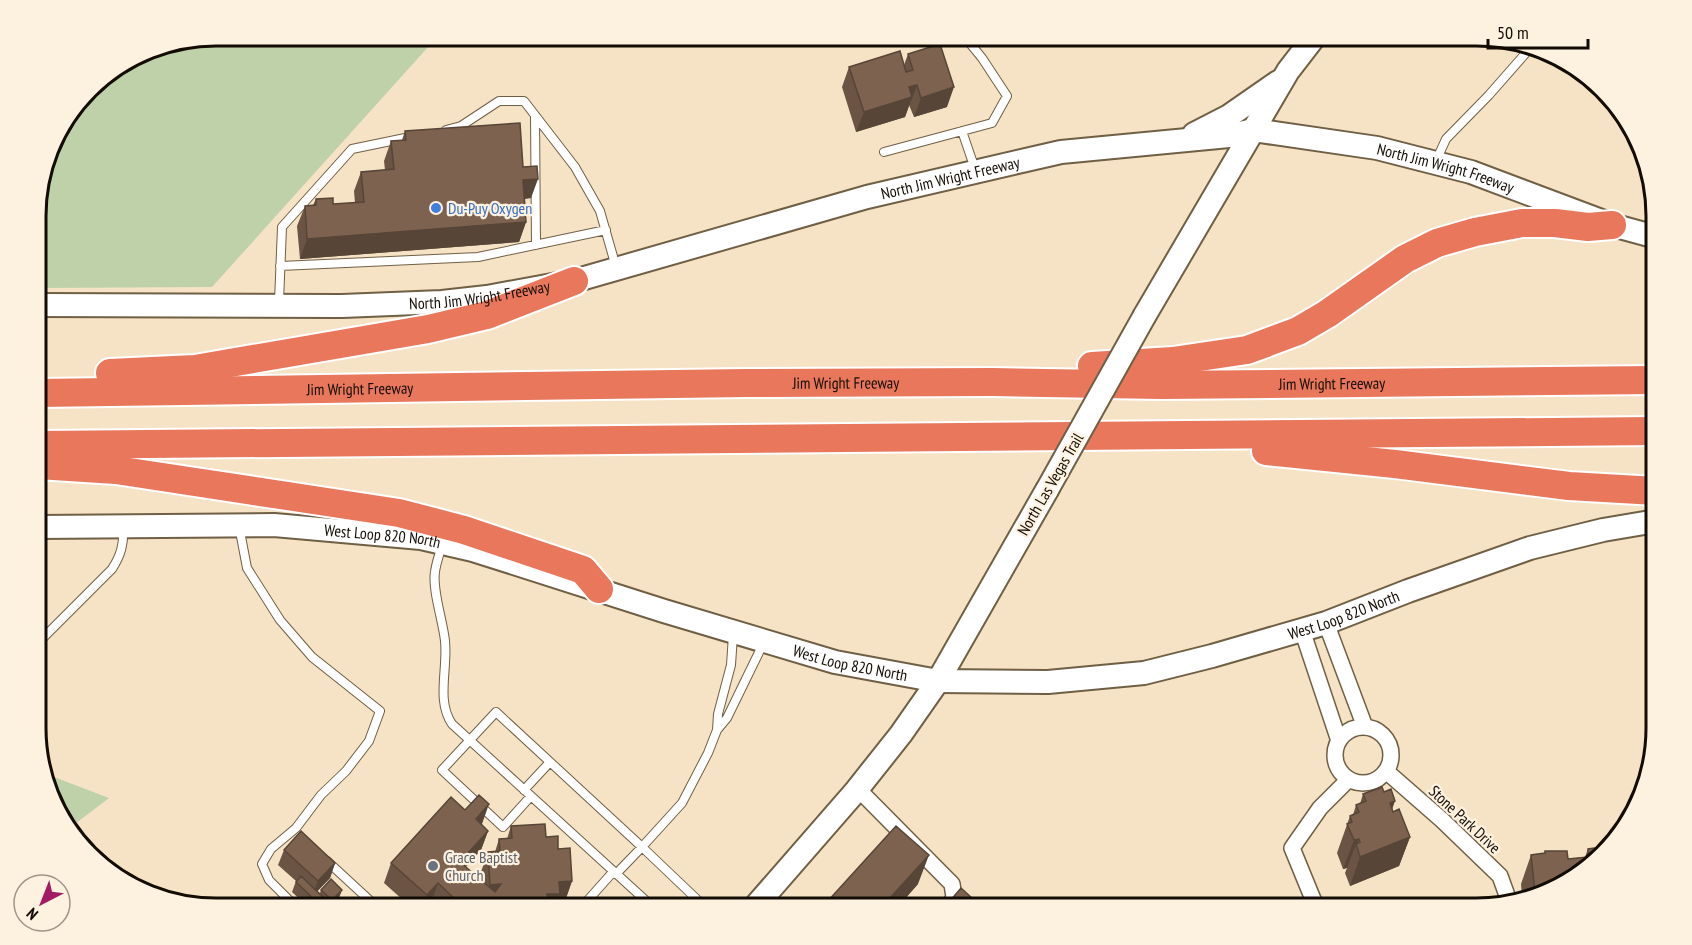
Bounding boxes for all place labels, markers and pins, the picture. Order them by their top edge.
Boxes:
place label: Du-Puy Oxygen [448,198,532,218]
marker: Du-Puy Oxygen [429,201,443,215]
place label: Grace Baptist Church [445,847,518,885]
marker: Grace Baptist Church [426,859,440,873]

